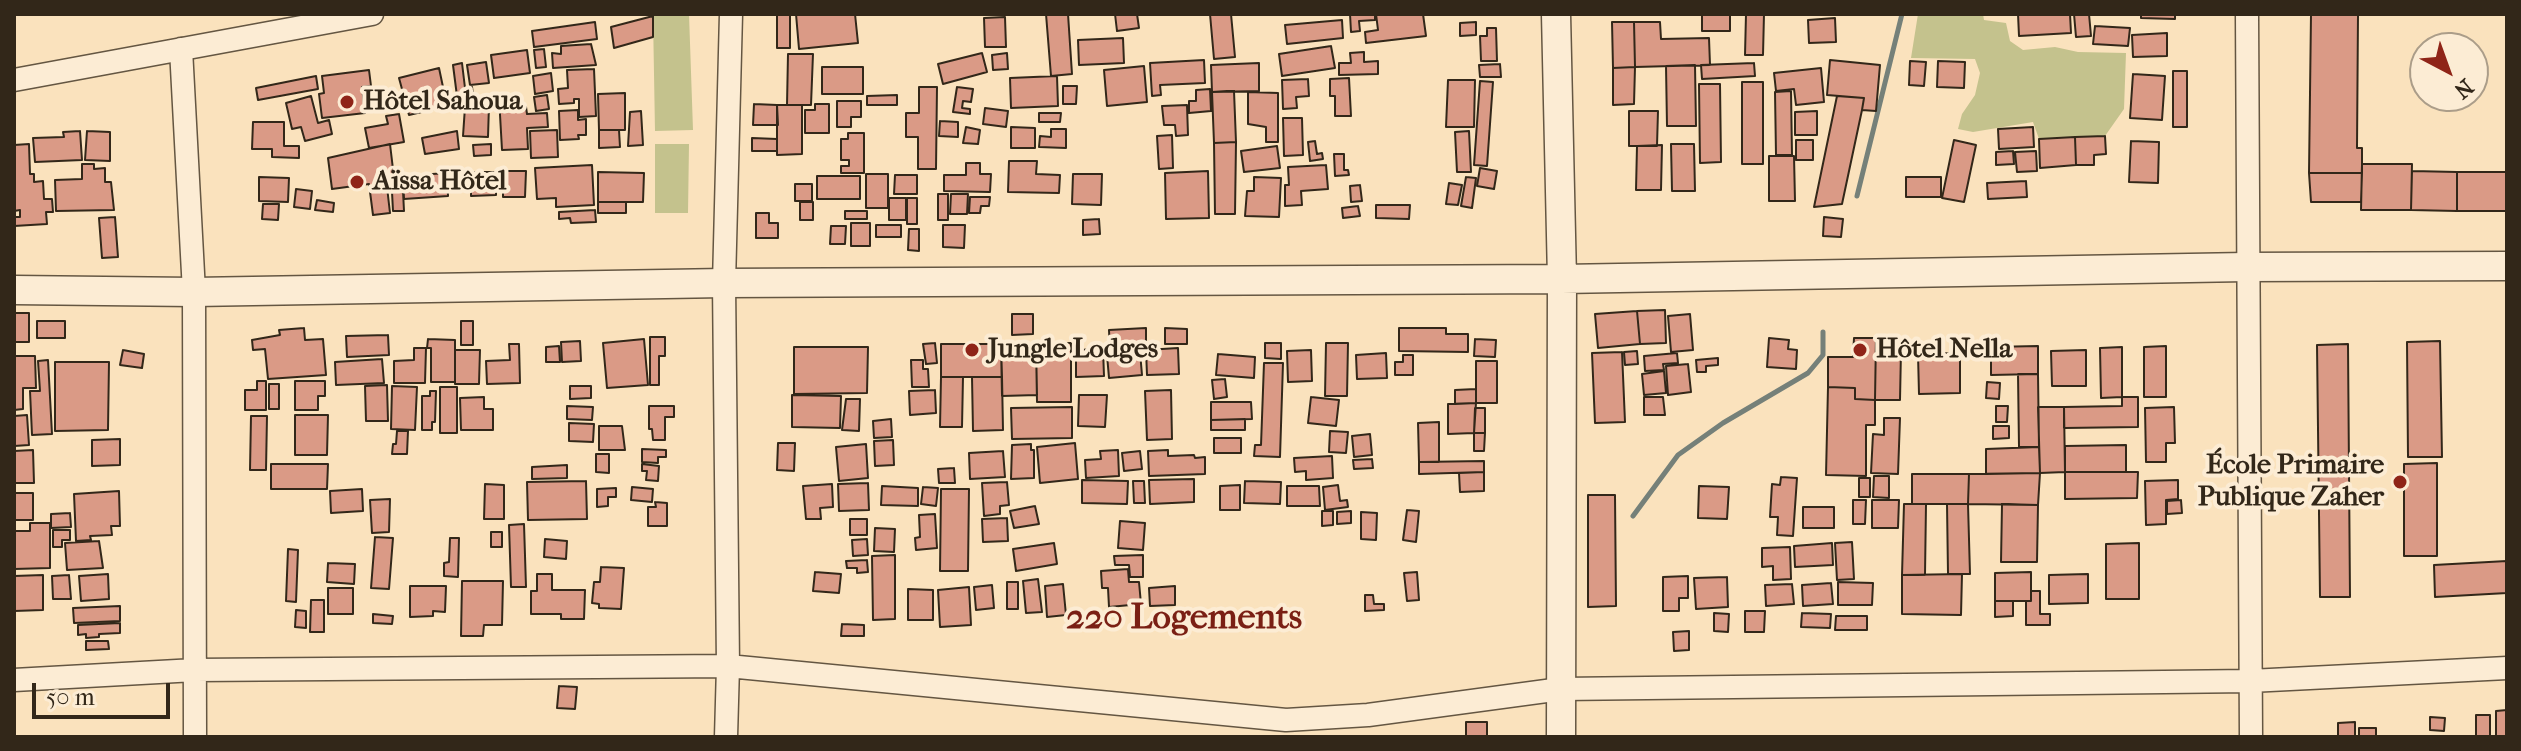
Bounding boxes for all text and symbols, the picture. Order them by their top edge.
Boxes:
north arrow [2409,32,2489,112]
text: N [2449,73,2478,104]
place label: Hôtel Sahoua [363,85,522,119]
marker: Hôtel Sahoua [338,93,356,111]
place label: Aïssa Hôtel [373,165,506,199]
marker: Aïssa Hôtel [348,173,366,191]
place label: Jungle Lodges [988,333,1158,367]
place label: Hôtel Nella [1876,333,2012,367]
marker: Jungle Lodges [963,341,981,359]
marker: Hôtel Nella [1851,341,1869,359]
place label: École Primaire Publique Zaher [2198,449,2384,515]
marker: École Primaire Publique Zaher [2391,473,2409,491]
district label: 220 Logements [1066,597,1302,641]
scale bar [36,667,174,717]
text: 50 m [46,683,95,711]

